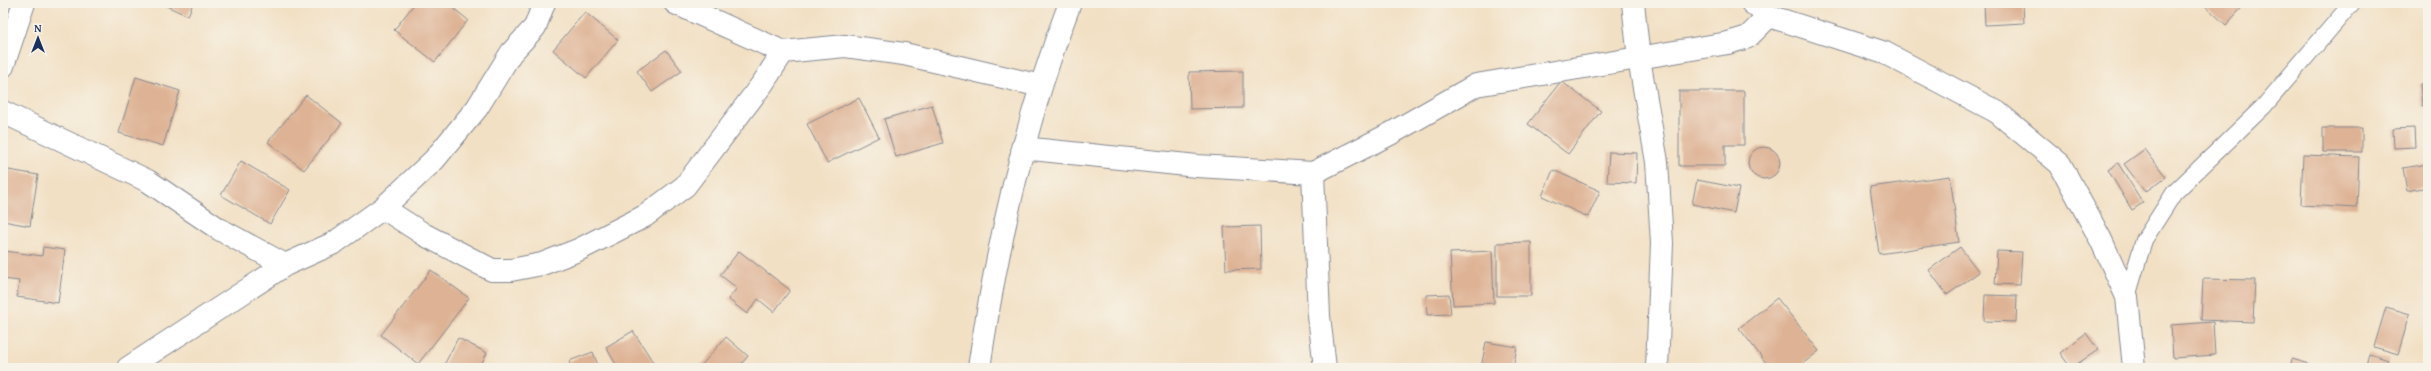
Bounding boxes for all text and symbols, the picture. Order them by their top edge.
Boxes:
north arrow [18,18,58,58]
text: N [34,20,42,36]

